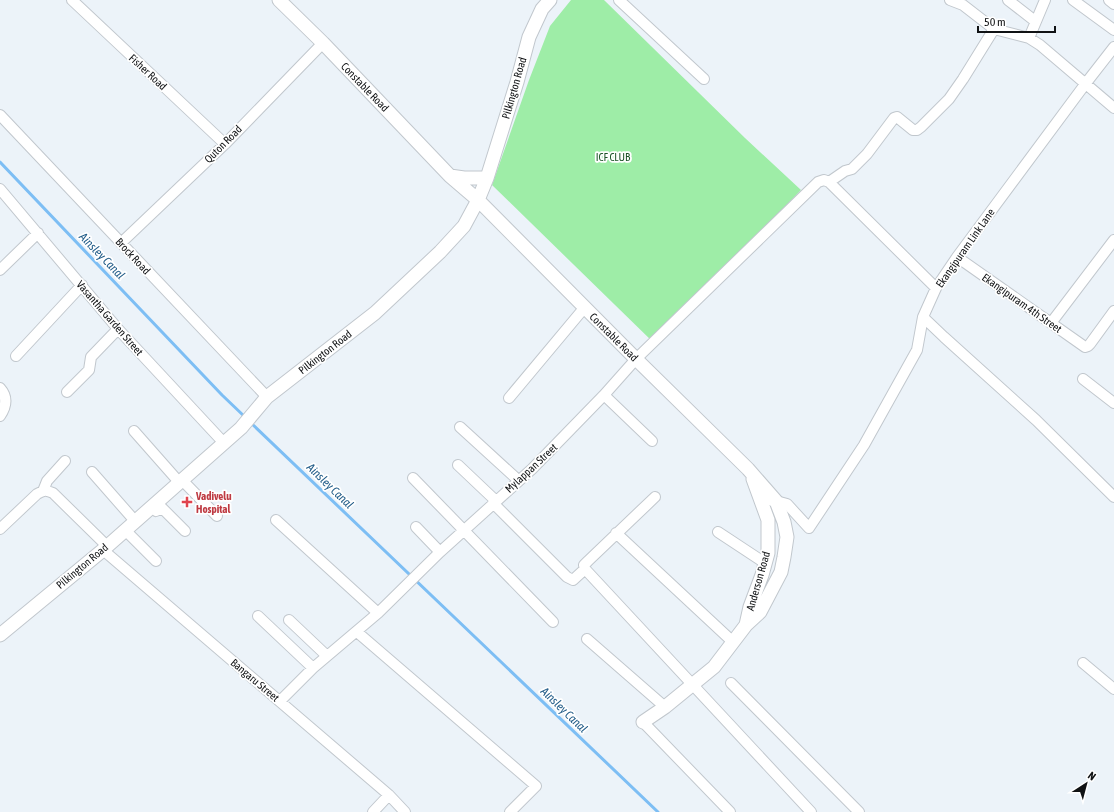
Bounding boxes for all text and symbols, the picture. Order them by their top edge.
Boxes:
scale bar [978,8,1055,34]
text: 50 m [984,15,1006,29]
street label: Fisher Road [127,52,169,92]
street label: Pilkington Road [499,56,529,120]
street label: Constable Road [339,60,391,114]
street label: Quton Road [202,123,244,165]
park label: ICF CLUB [596,151,631,163]
street label: Ekangipuram Link Lane [933,206,997,290]
water label: Ainsley Canal [76,229,128,282]
street label: Brock Road [113,235,153,277]
street label: Ekangipuram 4th Street [980,271,1064,335]
street label: Vasantha Garden Street [74,278,146,358]
street label: Constable Road [587,310,641,364]
street label: Pilkington Road [296,328,354,376]
street label: Mylappan Street [503,441,559,495]
water label: Ainsley Canal [303,460,356,512]
place label: Vadivelu Hospital [195,490,232,515]
marker: Vadivelu Hospital [181,496,193,508]
street label: Pilkington Road [54,541,110,591]
street label: Anderson Road [744,550,772,612]
street label: Bangaru Street [228,656,282,704]
water label: Ainsley Canal [537,684,590,736]
north arrow [1066,764,1106,804]
text: N [1086,769,1098,783]

